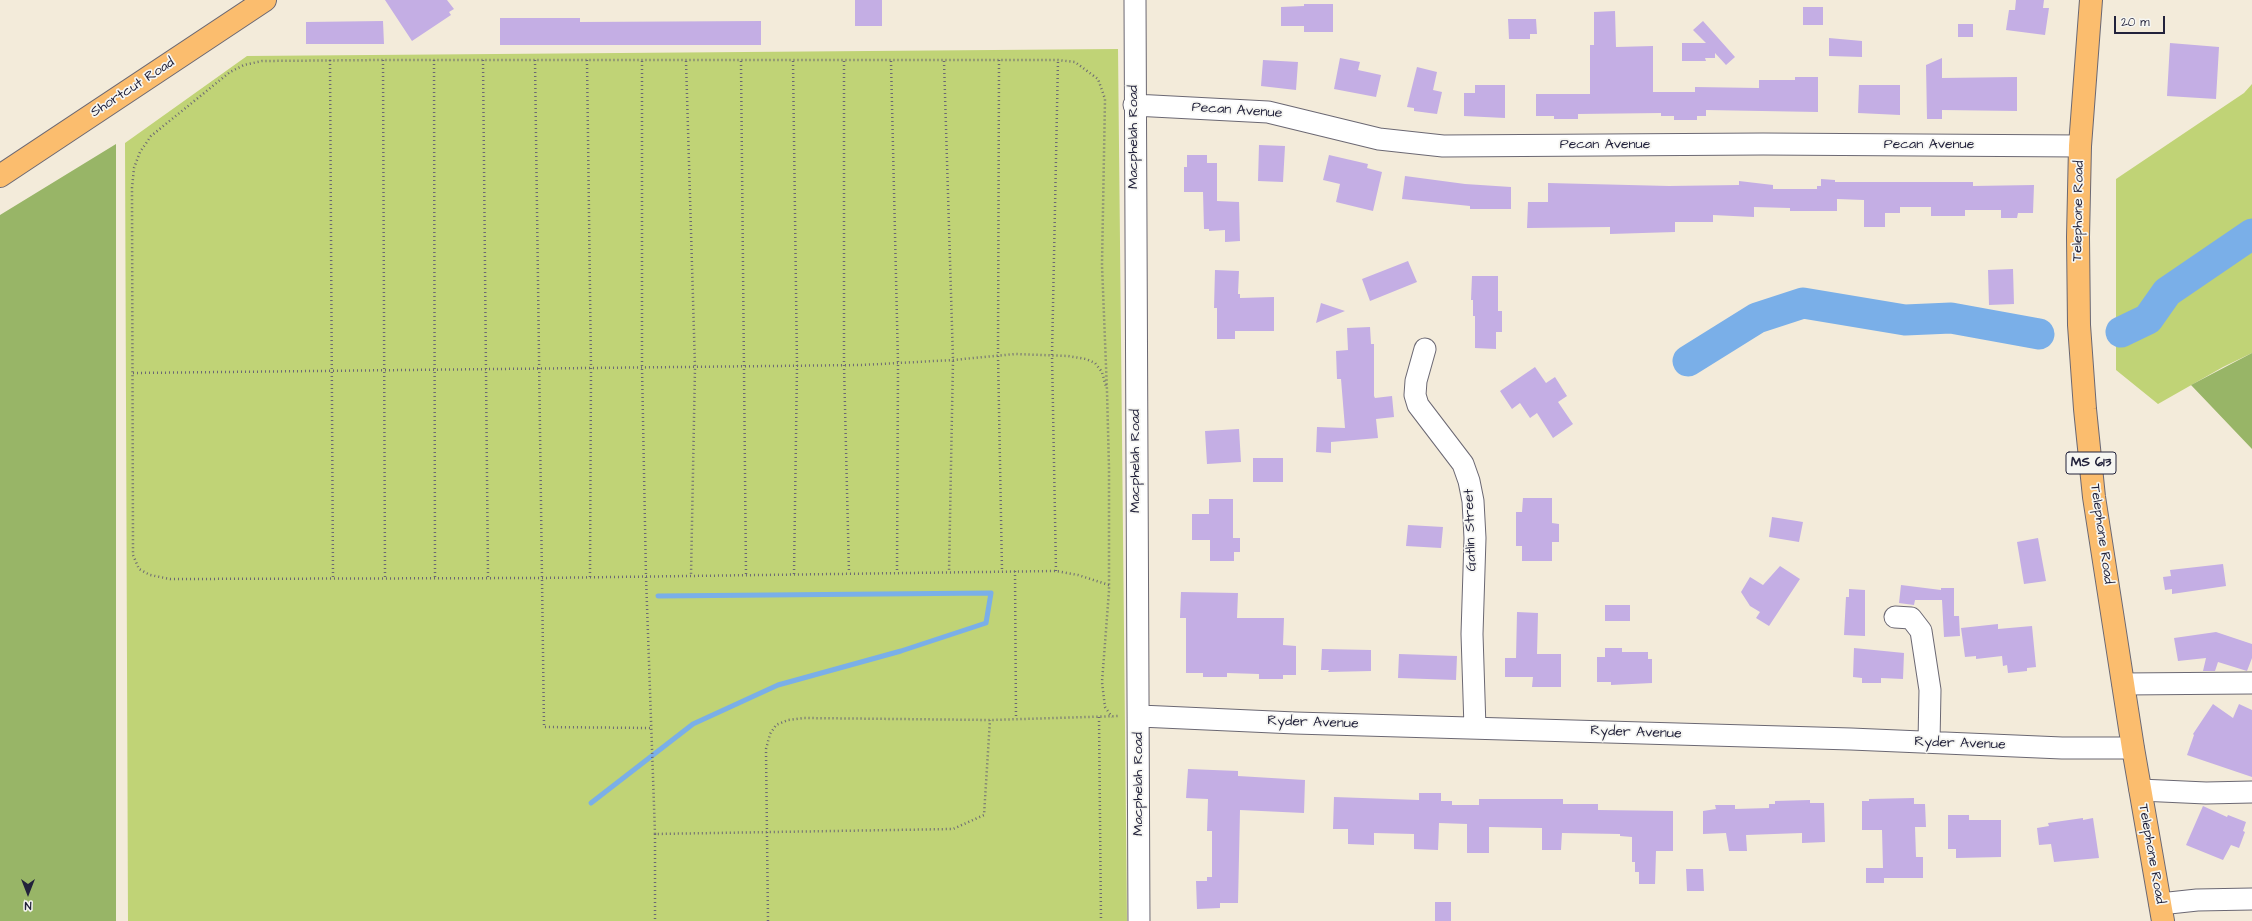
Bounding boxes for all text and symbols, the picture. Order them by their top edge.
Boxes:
scale bar [2116,8,2167,34]
text: 20 m [2121,14,2150,31]
street label: Shortcut Road [88,55,178,121]
street label: Macphelah Road [1126,85,1142,189]
street label: Pecan Avenue [1191,99,1283,123]
street label: Pecan Avenue [1560,137,1650,153]
street label: Pecan Avenue [1884,137,1974,153]
street label: Telephone Road [2070,160,2088,262]
street label: Macphelah Road [1128,409,1144,513]
road number: MS 613 [2066,452,2116,474]
street label: Telephone Road [2086,483,2116,585]
street label: Gatlin Street [1461,488,1481,572]
street label: Ryder Avenue [1267,713,1359,733]
street label: Ryder Avenue [1590,723,1682,743]
street label: Macphelah Road [1131,732,1147,836]
street label: Ryder Avenue [1914,734,2006,754]
street label: Telephone Road [2134,803,2168,905]
north arrow [8,873,48,913]
text: N [25,898,31,913]

